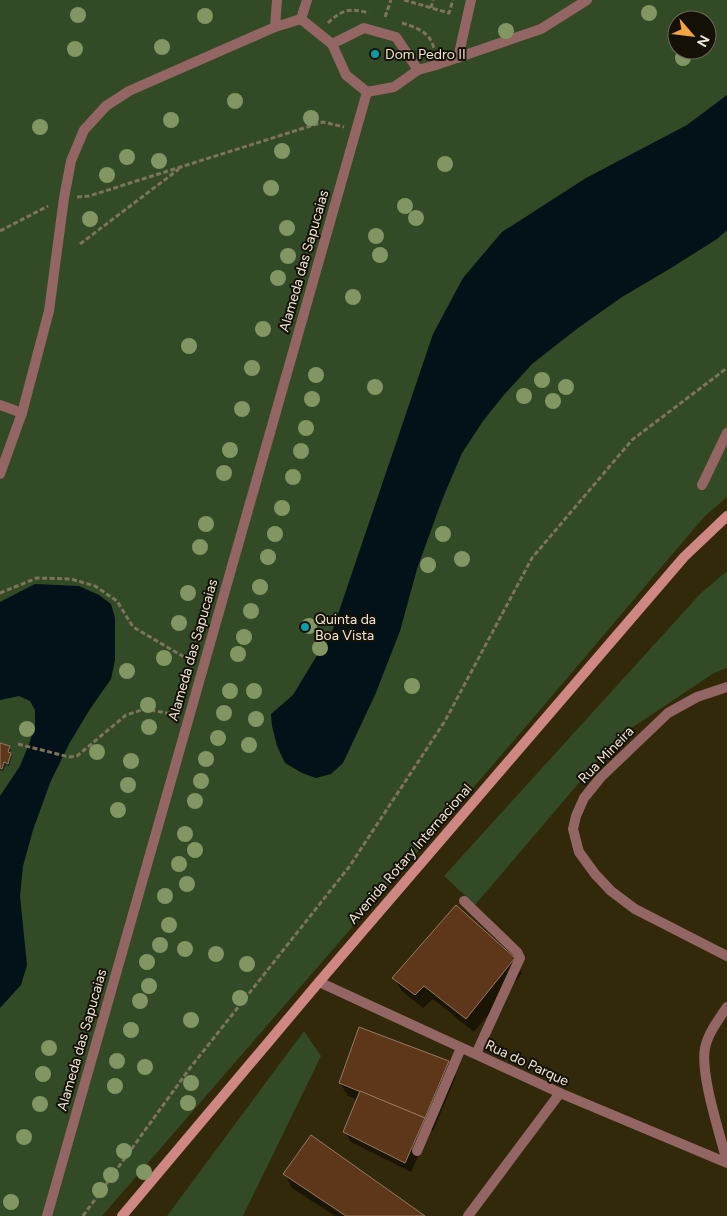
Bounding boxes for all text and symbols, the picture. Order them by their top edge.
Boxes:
north arrow [667,10,717,60]
text: N [693,32,713,50]
place label: Dom Pedro II [385,46,466,63]
marker: Dom Pedro II [369,48,381,60]
street label: Alameda das Sapucaias [276,188,332,334]
street label: Alameda das Sapucaias [165,577,221,723]
place label: Quinta da Boa Vista [315,611,376,644]
marker: Quinta da Boa Vista [299,621,311,633]
street label: Rua Mineira [575,723,637,787]
street label: Avenida Rotary Internacional [345,781,475,927]
street label: Alameda das Sapucaias [54,967,110,1113]
street label: Rua do Parque [482,1036,572,1090]

